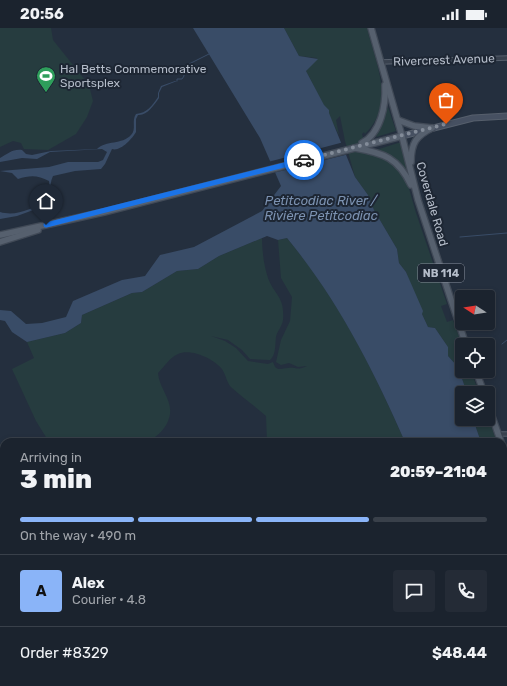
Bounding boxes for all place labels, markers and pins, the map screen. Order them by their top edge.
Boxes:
place label: Hal Betts Commemorative Sportsplex [60,62,207,90]
sports icon: Hal Betts Commemorative Sportsplex [35,65,57,93]
pin [429,83,463,124]
pin [29,184,63,225]

